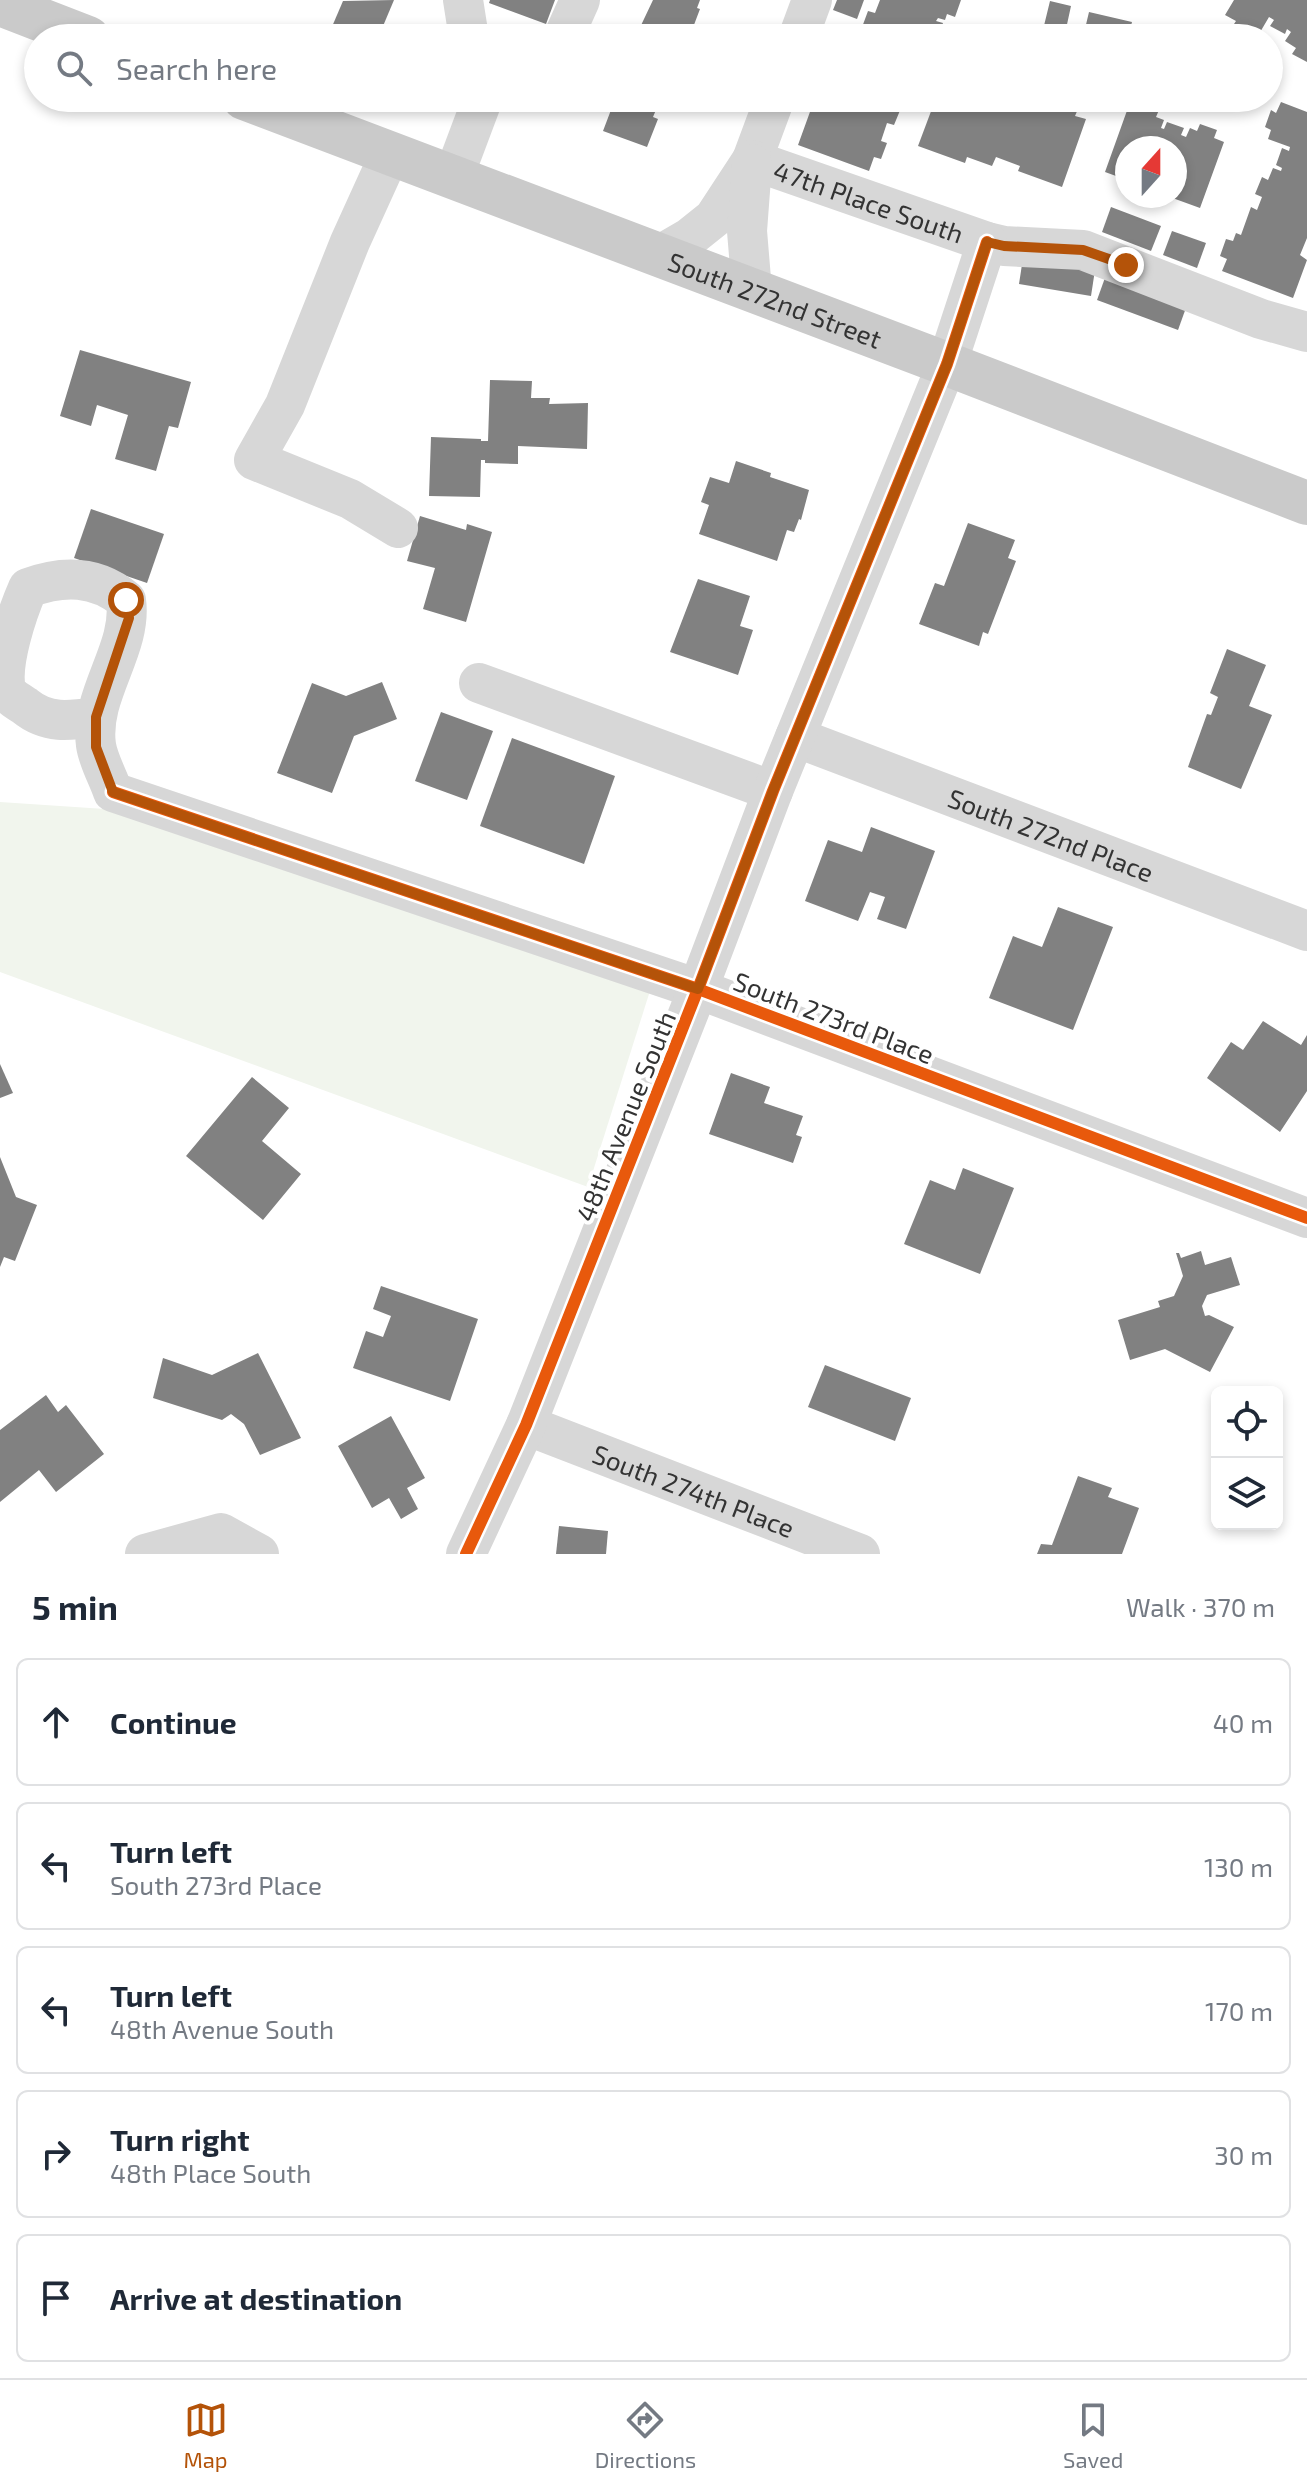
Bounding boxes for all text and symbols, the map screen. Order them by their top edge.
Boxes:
search box [24,24,1283,112]
icon: search [52,46,96,90]
text: Search here [116,50,277,86]
north arrow [1115,136,1187,208]
street label: 47th Place South [770,153,968,248]
street label: South 272nd Street [664,245,886,353]
route end [1108,247,1144,283]
route start [108,582,144,618]
street label: South 272nd Place [944,781,1158,887]
street label: South 273rd Place [729,965,939,1069]
street label: 48th Avenue South [569,1006,681,1226]
map controls [1211,1386,1283,1530]
button: locate [1211,1386,1283,1458]
street label: South 274th Place [589,1437,799,1543]
button: layers [1211,1458,1283,1530]
text: 5 min [32,1586,118,1627]
text: Walk · 370 m [1126,1591,1275,1622]
icon: ahead [34,1700,78,1744]
text: Continue [110,1704,237,1740]
text: 40 m [1213,1707,1273,1738]
text: Turn left [110,1833,232,1869]
icon: left [34,1844,78,1888]
text: 130 m [1204,1851,1273,1882]
text: South 273rd Place [110,1869,322,1900]
text: Turn left [110,1977,232,2013]
icon: left [34,1988,78,2032]
text: 170 m [1205,1995,1273,2026]
text: 48th Avenue South [110,2013,334,2044]
text: Turn right [110,2121,250,2157]
icon: right [34,2132,78,2176]
text: 30 m [1214,2139,1273,2170]
text: 48th Place South [110,2157,311,2188]
icon: arrive [34,2276,78,2320]
text: Arrive at destination [110,2280,402,2316]
tab: Map [184,2398,228,2472]
tab: Directions [595,2398,696,2472]
tab: Saved [1063,2398,1123,2472]

